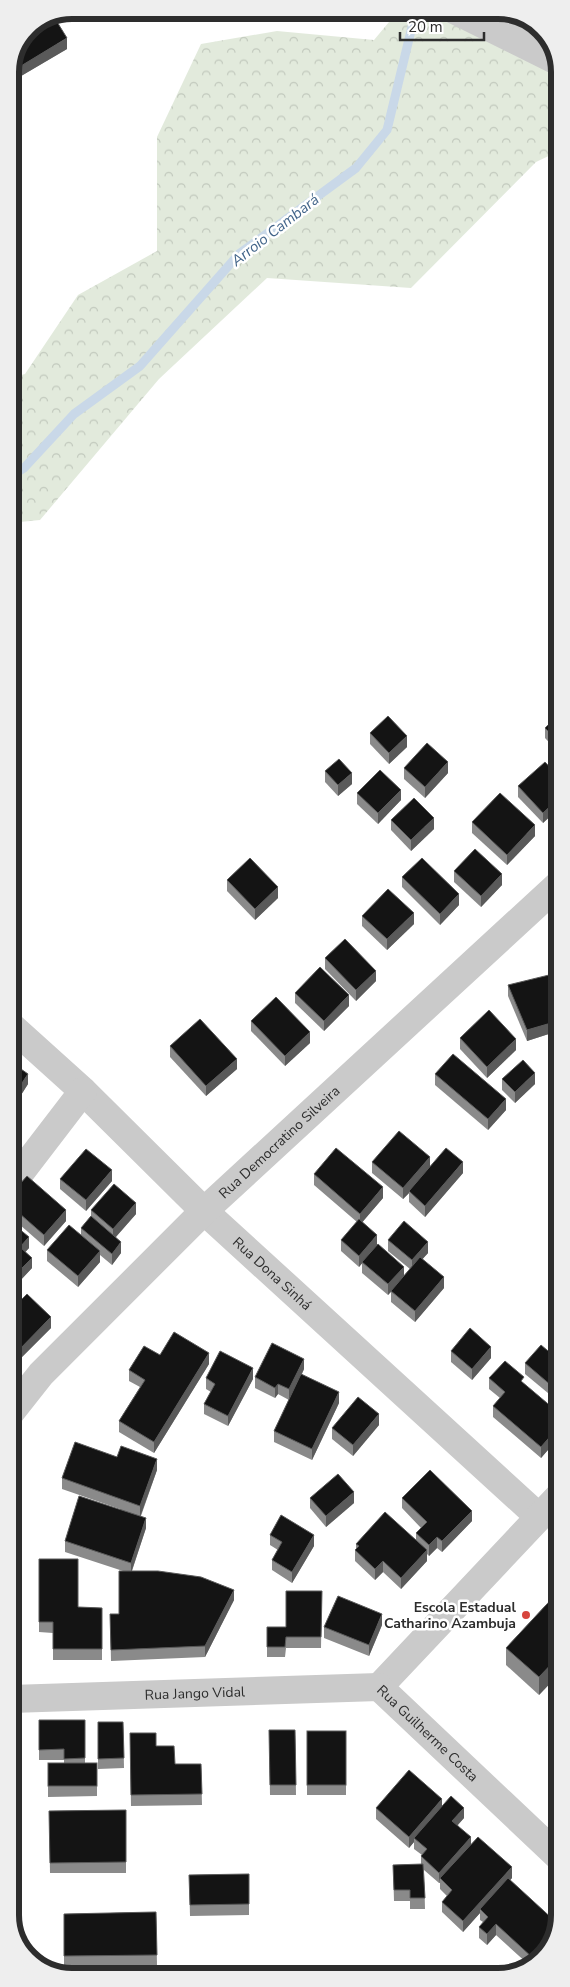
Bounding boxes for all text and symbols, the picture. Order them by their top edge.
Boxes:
scale bar [400,10,484,42]
text: 20 m [408,17,443,37]
water label: Arroio Cambará [226,189,323,271]
street label: Rua Democratino Silveira [215,1082,344,1203]
street label: Rua Dona Sinhá [228,1233,316,1315]
place label: Escola Estadual Catharino Azambuja [384,1598,517,1633]
marker: Escola Estadual Catharino Azambuja [520,1609,532,1621]
street label: Rua Guilherme Costa [373,1681,482,1786]
street label: Rua Jango Vidal [144,1682,246,1705]

